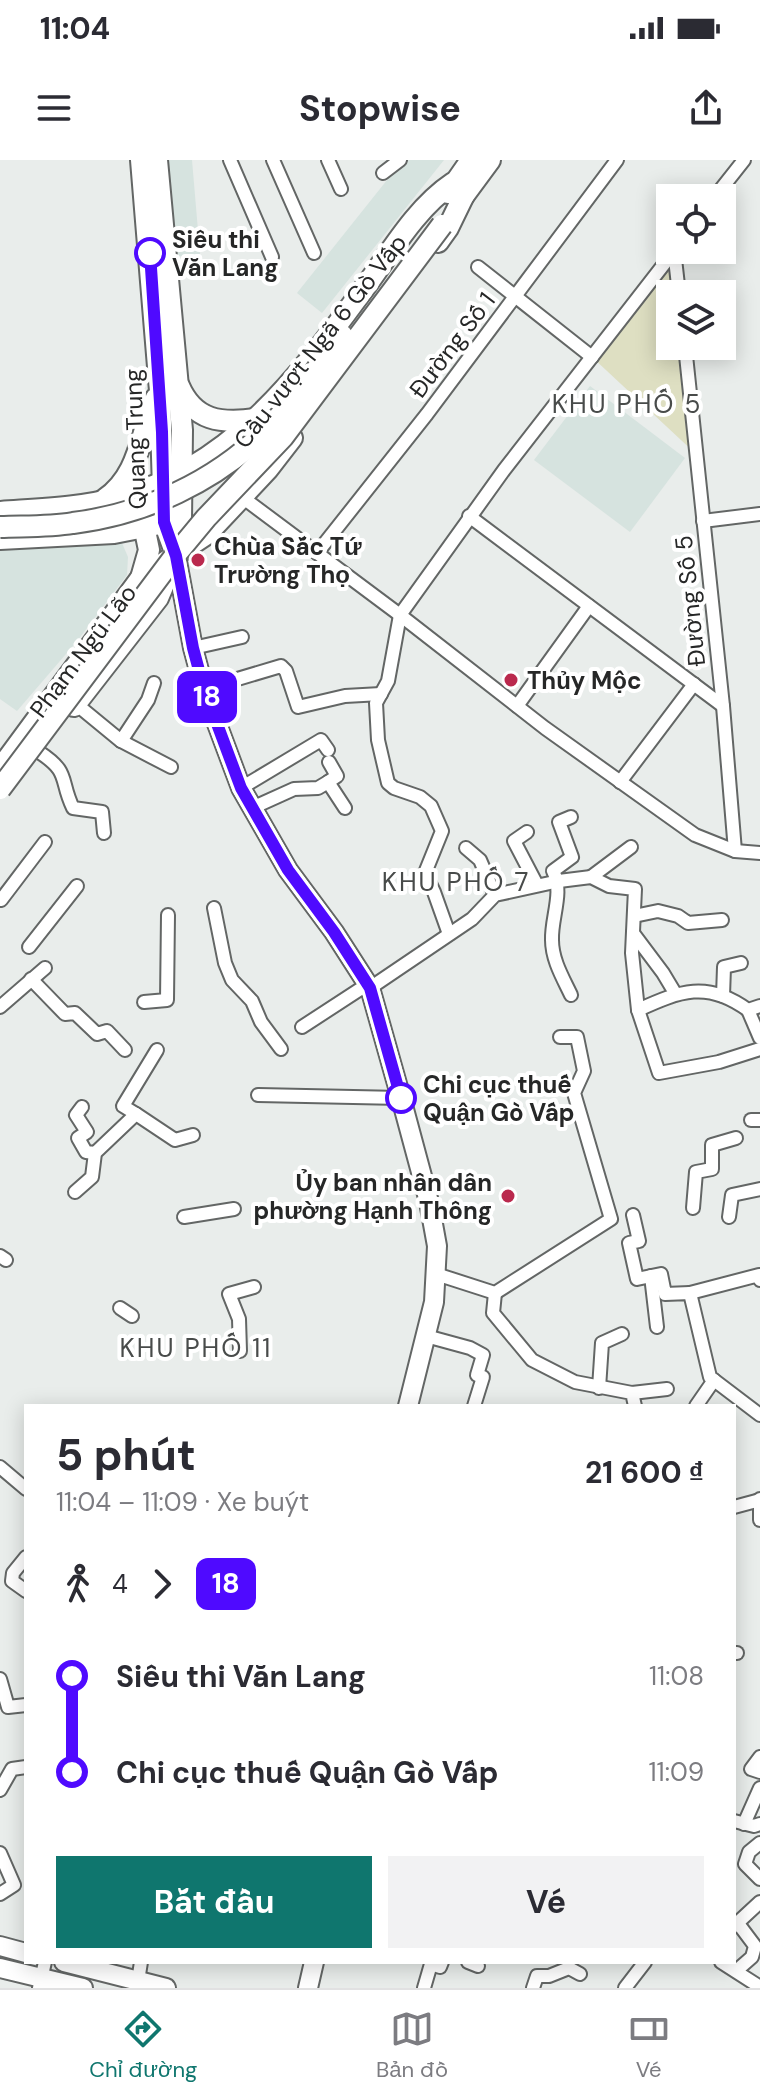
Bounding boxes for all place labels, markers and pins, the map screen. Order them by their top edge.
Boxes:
place label: Siêu thi Văn Lang [172,224,278,283]
marker: Siêu thi Văn Lang [135,238,165,268]
place label: Chùa Sắc Tứ Trường Thọ [214,531,362,590]
marker: Chùa Sắc Tứ Trường Thọ [189,551,207,569]
place label: Thủy Mộc [527,665,641,696]
marker: Thủy Mộc [502,671,520,689]
place label: Chi cục thuế Quận Gò Vấp [423,1069,575,1128]
marker: Chi cục thuế Quận Gò Vấp [386,1083,416,1113]
place label: Ủy ban nhân dân phường Hạnh Thông [254,1167,492,1226]
marker: Ủy ban nhân dân phường Hạnh Thông [499,1187,517,1205]

